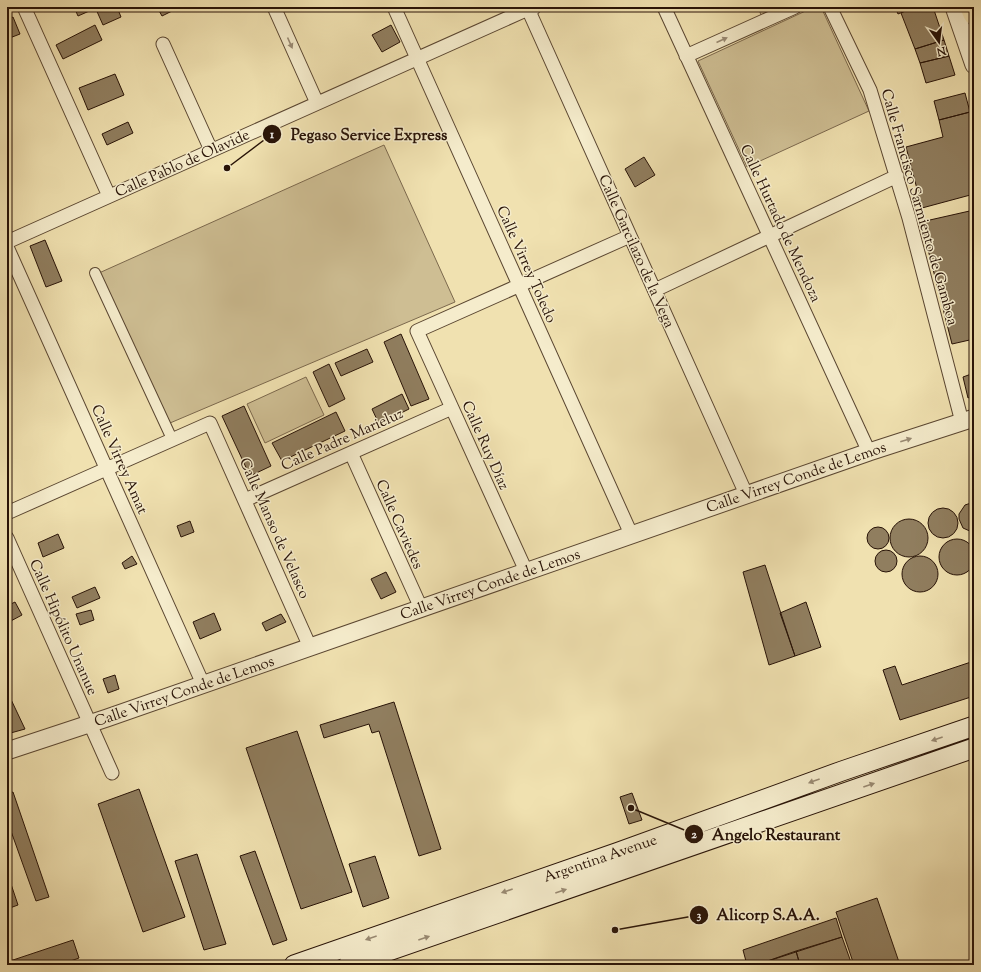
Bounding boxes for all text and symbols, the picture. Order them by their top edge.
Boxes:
north arrow [919,22,959,62]
one-way arrow [287,37,293,48]
one-way arrow [716,37,728,43]
text: N [935,42,948,60]
street label: Calle Francisco Sarmiento de Gamboa [875,87,962,328]
callout: Pegaso Service Express [262,120,455,148]
street label: Calle Pablo de Olavide [112,125,253,204]
text: Pegaso Service Express [291,125,447,148]
text: 1 [269,126,275,144]
street label: Calle Hurtado de Mendoza [734,141,825,306]
street label: Calle Garcilazo de la Vega [592,172,679,332]
street label: Calle Virrey Toledo [490,203,561,327]
street label: Calle Ruy Díaz [456,398,514,494]
street label: Calle Virrey Amat [85,402,152,518]
street label: Calle Padre Marieluz [278,404,407,477]
one-way arrow [900,437,912,443]
street label: Calle Virrey Conde de Lemos [704,438,889,519]
street label: Calle Manso de Velasco [233,455,314,602]
street label: Calle Caviedes [370,476,428,573]
street label: Calle Virrey Conde de Lemos [398,545,583,626]
street label: Calle Hipólito Unanue [23,556,102,699]
street label: Calle Virrey Conde de Lemos [92,652,277,733]
one-way arrow [931,736,943,742]
one-way arrow [808,779,820,785]
one-way arrow [863,782,875,788]
callout: Angelo Restaurant [684,820,848,848]
text: Angelo Restaurant [712,825,841,848]
text: 2 [691,826,697,844]
street label: Argentina Avenue [541,830,660,889]
one-way arrow [501,888,513,894]
one-way arrow [555,888,567,894]
callout: Alicorp S.A.A. [689,901,828,929]
text: Alicorp S.A.A. [716,905,820,928]
text: 3 [697,907,702,925]
one-way arrow [419,935,431,941]
one-way arrow [365,936,377,942]

